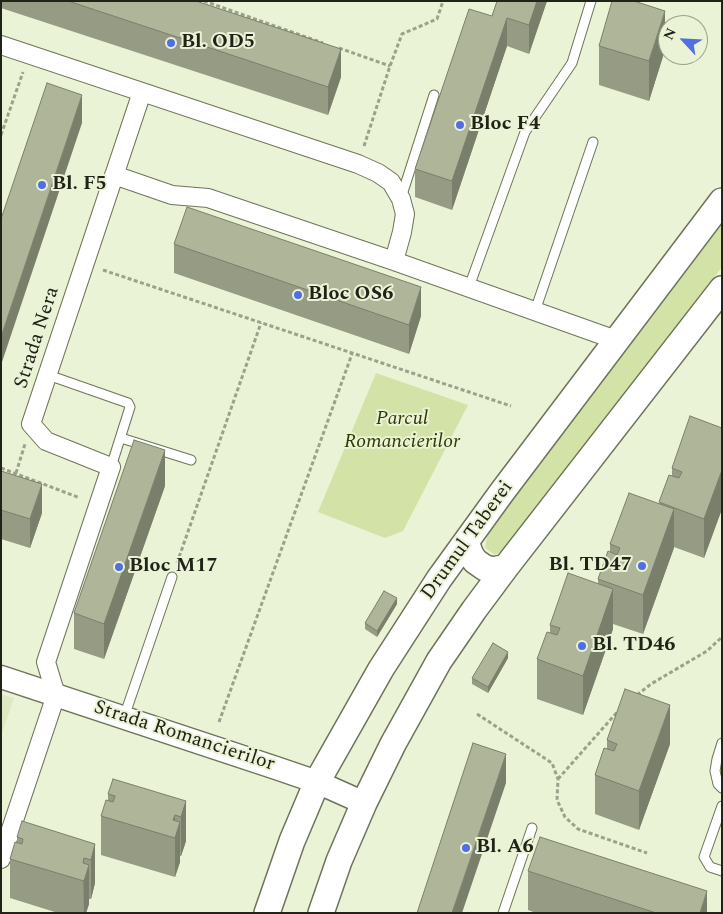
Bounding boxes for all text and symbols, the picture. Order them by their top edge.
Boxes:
north arrow [658,15,708,65]
text: N [658,24,682,43]
place label: Bl. OD5 [181,31,255,55]
marker: Bl. OD5 [165,37,177,49]
place label: Bloc F4 [470,113,540,137]
marker: Bloc F4 [454,119,466,131]
place label: Bl. F5 [52,173,107,197]
marker: Bl. F5 [36,179,48,191]
place label: Bloc OS6 [308,283,393,307]
street label: Strada Nera [10,284,66,392]
marker: Bloc OS6 [292,289,304,301]
park label: Parcul Romancierilor [344,408,460,455]
street label: Drumul Taberei [417,477,519,605]
place label: Bl. TD47 [549,554,632,578]
place label: Bloc M17 [129,555,218,579]
marker: Bl. TD47 [636,560,648,572]
marker: Bloc M17 [113,561,125,573]
place label: Bl. TD46 [592,634,675,658]
marker: Bl. TD46 [576,640,588,652]
street label: Strada Romancierilor [90,696,278,778]
place label: Bl. A6 [476,836,534,860]
marker: Bl. A6 [460,842,472,854]

